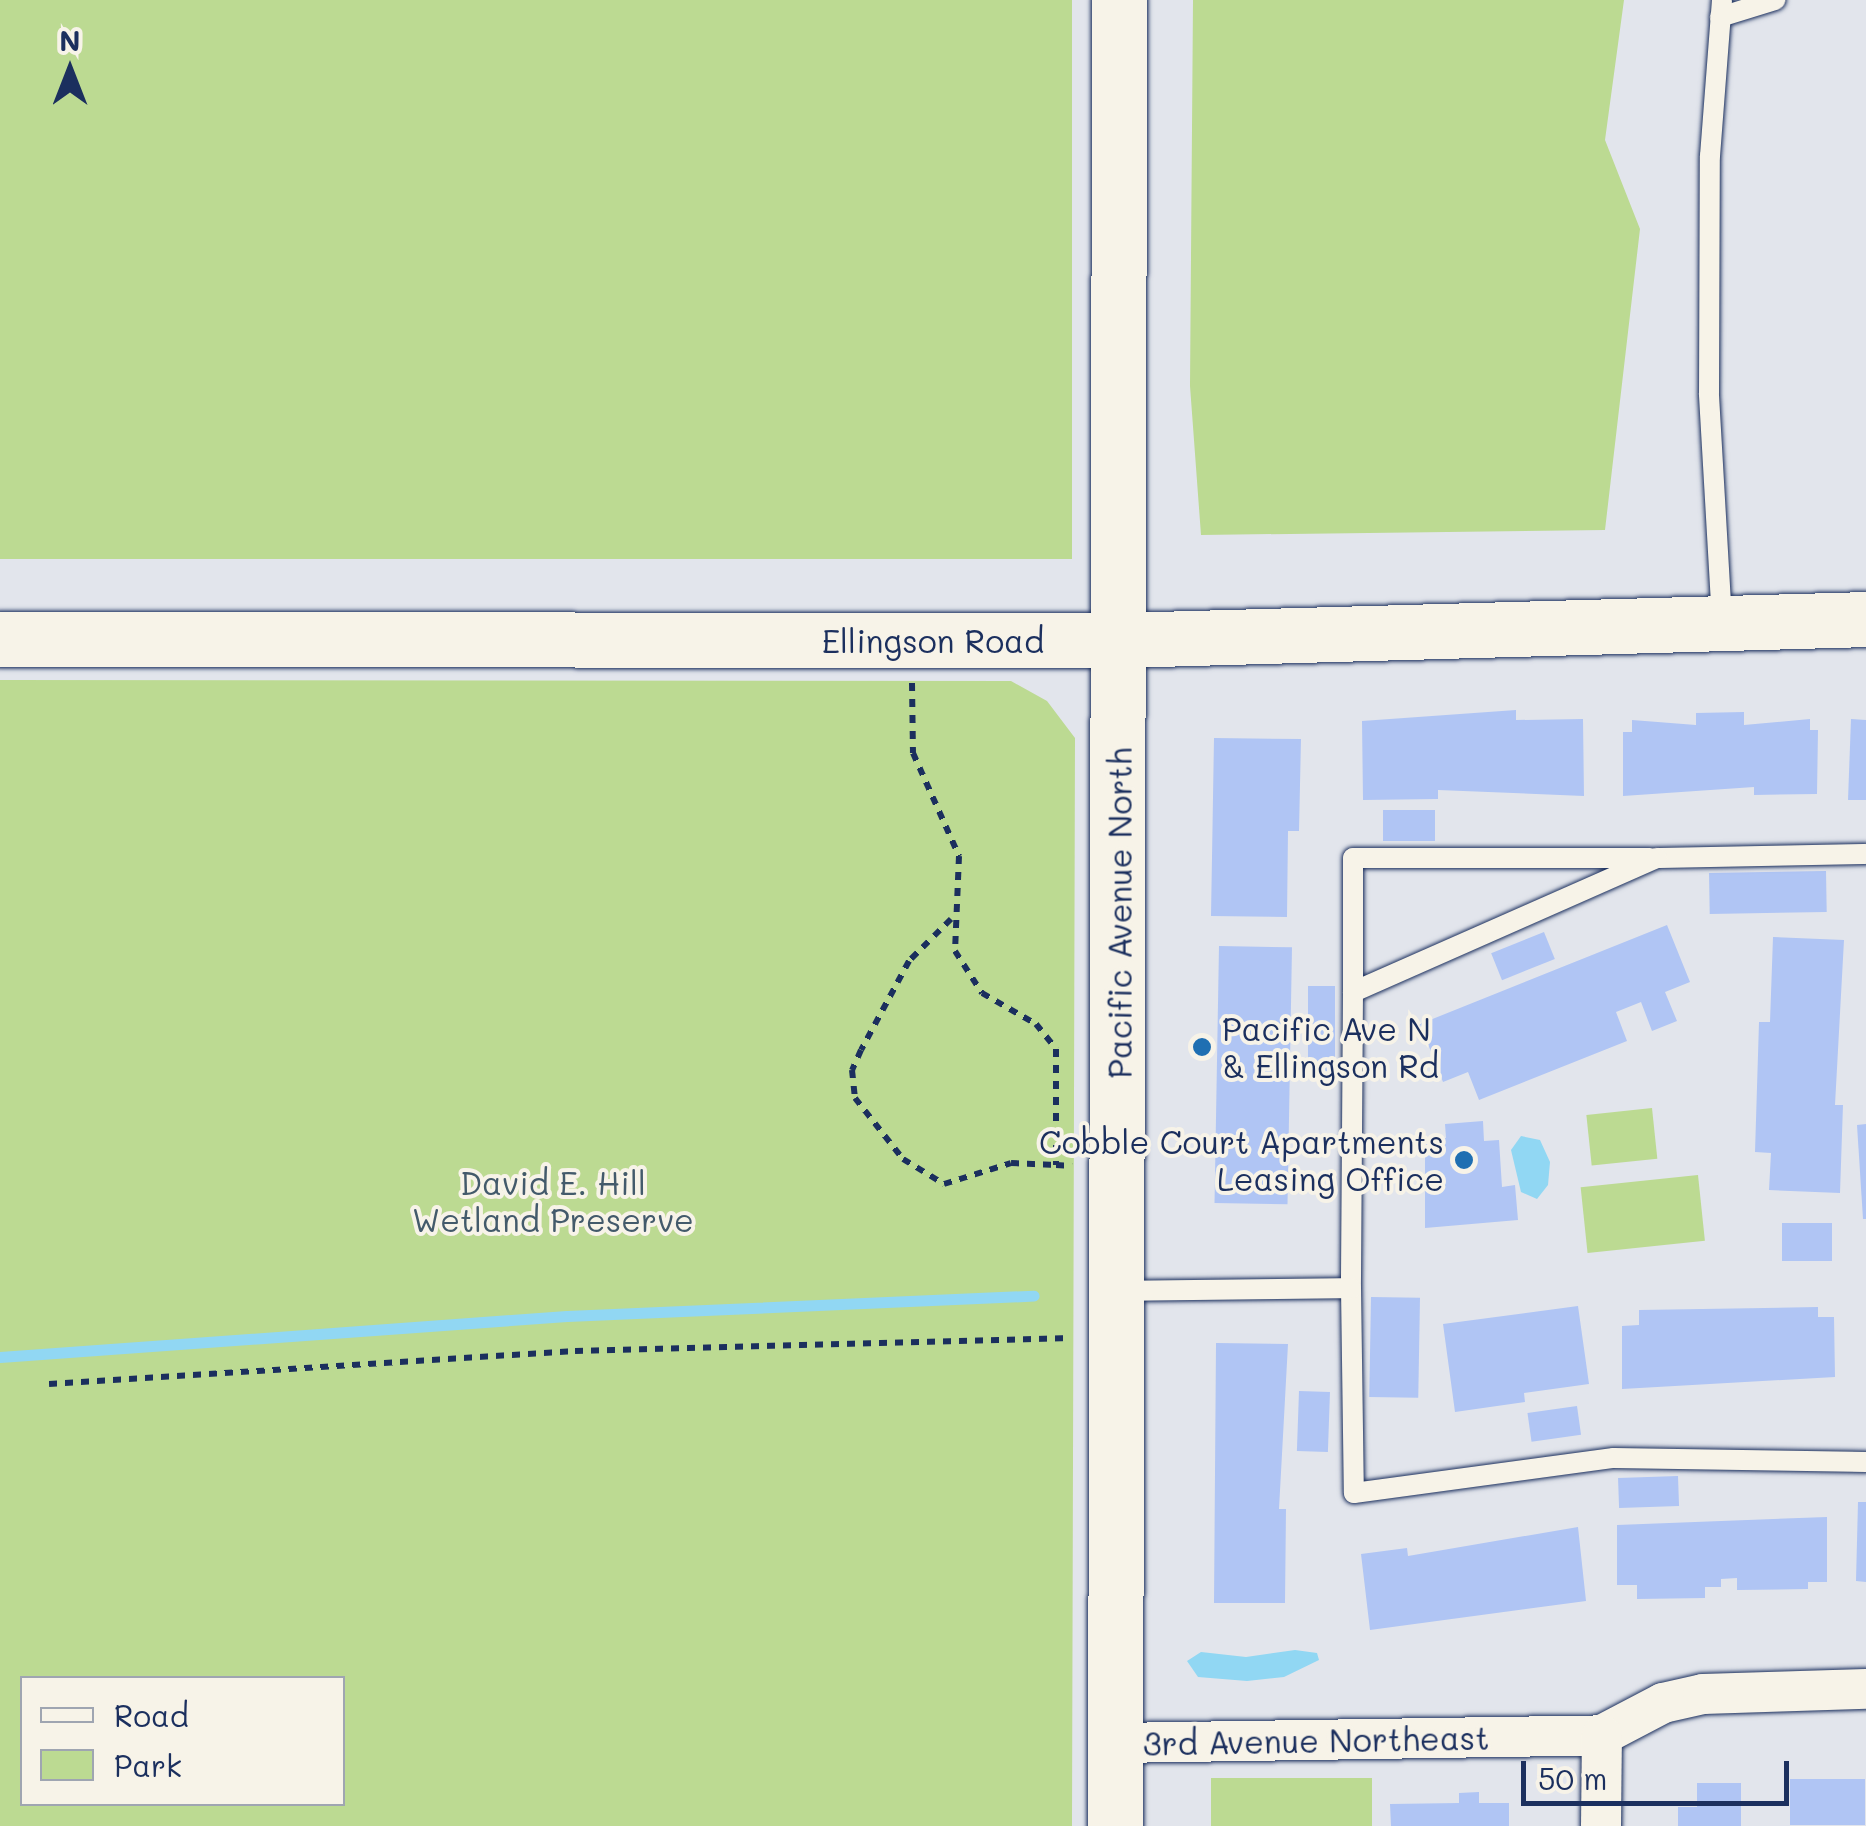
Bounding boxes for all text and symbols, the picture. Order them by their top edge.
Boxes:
north arrow [20,20,120,120]
text: N [59,22,81,58]
street label: Ellingson Road [822,621,1044,659]
street label: Pacific Avenue North [1100,747,1138,1079]
place label: Pacific Ave N & Ellingson Rd [1222,1010,1439,1085]
marker: Pacific Ave N & Ellingson Rd [1191,1036,1213,1058]
place label: Cobble Court Apartments Leasing Office [1039,1123,1444,1198]
marker: Cobble Court Apartments Leasing Office [1453,1149,1475,1171]
park label: David E. Hill Wetland Preserve [412,1164,694,1239]
legend [20,1676,345,1806]
text: Road [114,1695,189,1735]
street label: 3rd Avenue Northeast [1142,1718,1490,1762]
scale bar [1526,1741,1794,1803]
text: Park [114,1745,182,1785]
text: 50 m [1538,1758,1608,1798]

